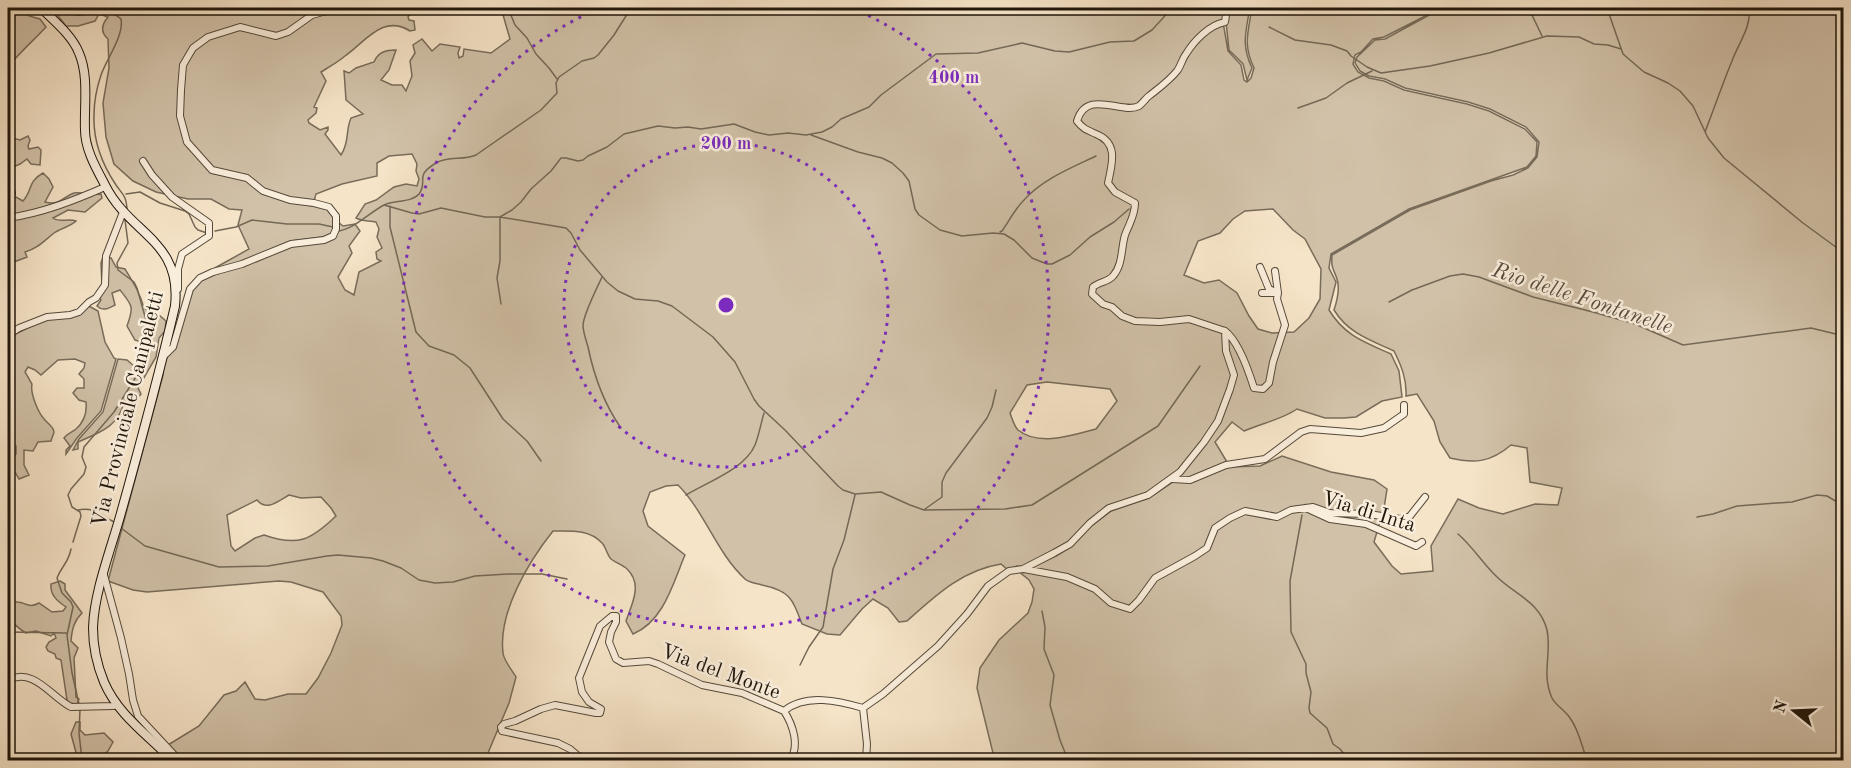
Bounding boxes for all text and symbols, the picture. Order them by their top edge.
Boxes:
text: 400 m [929,69,979,87]
text: 200 m [701,135,751,153]
water label: Rio delle Fontanelle [1489,259,1675,338]
street label: Via Provinciale Canipaletti [89,289,168,530]
centre of rings [716,295,736,315]
street label: Via di Inta [1319,488,1418,537]
street label: Via del Monte [658,641,783,704]
north arrow [1764,681,1824,741]
text: N [1772,698,1791,715]

